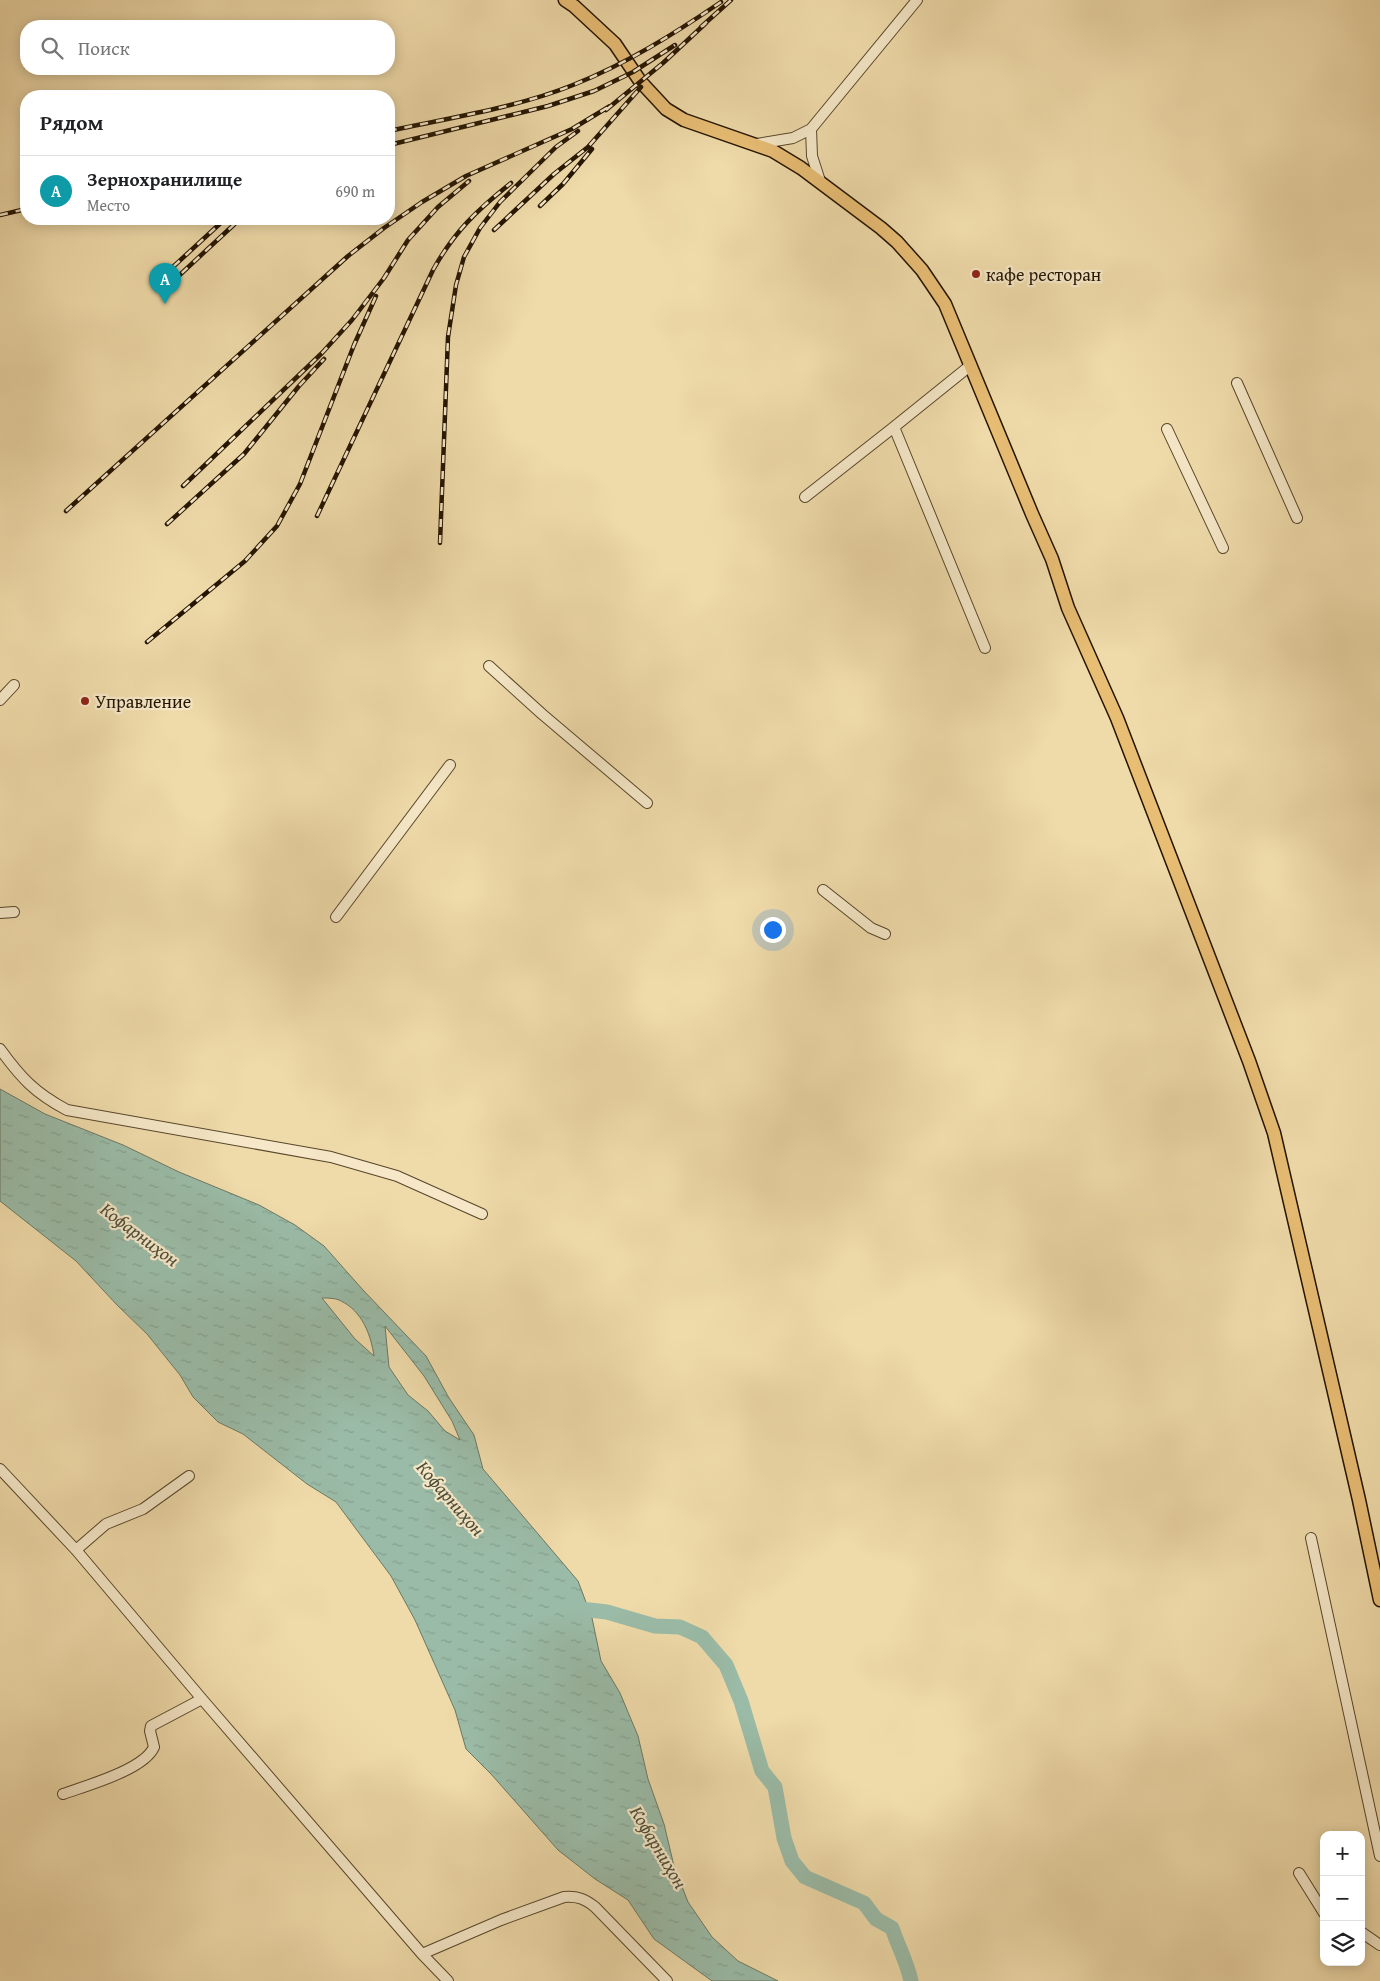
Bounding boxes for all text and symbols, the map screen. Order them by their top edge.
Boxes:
search box [20,20,395,75]
icon: search [38,34,66,62]
text: Поиск [78,34,130,62]
text: Рядом [40,107,103,138]
text: Зернохранилище [87,165,242,193]
text: A [51,179,61,203]
text: 690 m [335,179,375,203]
text: Место [87,193,130,217]
place label: кафе ресторан [986,261,1101,288]
pin: A [149,263,181,304]
marker: кафе ресторан [970,268,982,280]
place label: Управление [95,688,191,715]
marker: Управление [79,695,91,707]
your location [760,917,786,943]
water label: Кофарниҳон [95,1195,186,1273]
water label: Кофарниҳон [410,1454,492,1542]
water label: Кофарниҳон [623,1800,695,1894]
map controls [1320,1831,1365,1966]
button: + [1320,1831,1365,1876]
button: − [1320,1876,1365,1921]
button: layers [1320,1921,1365,1966]

